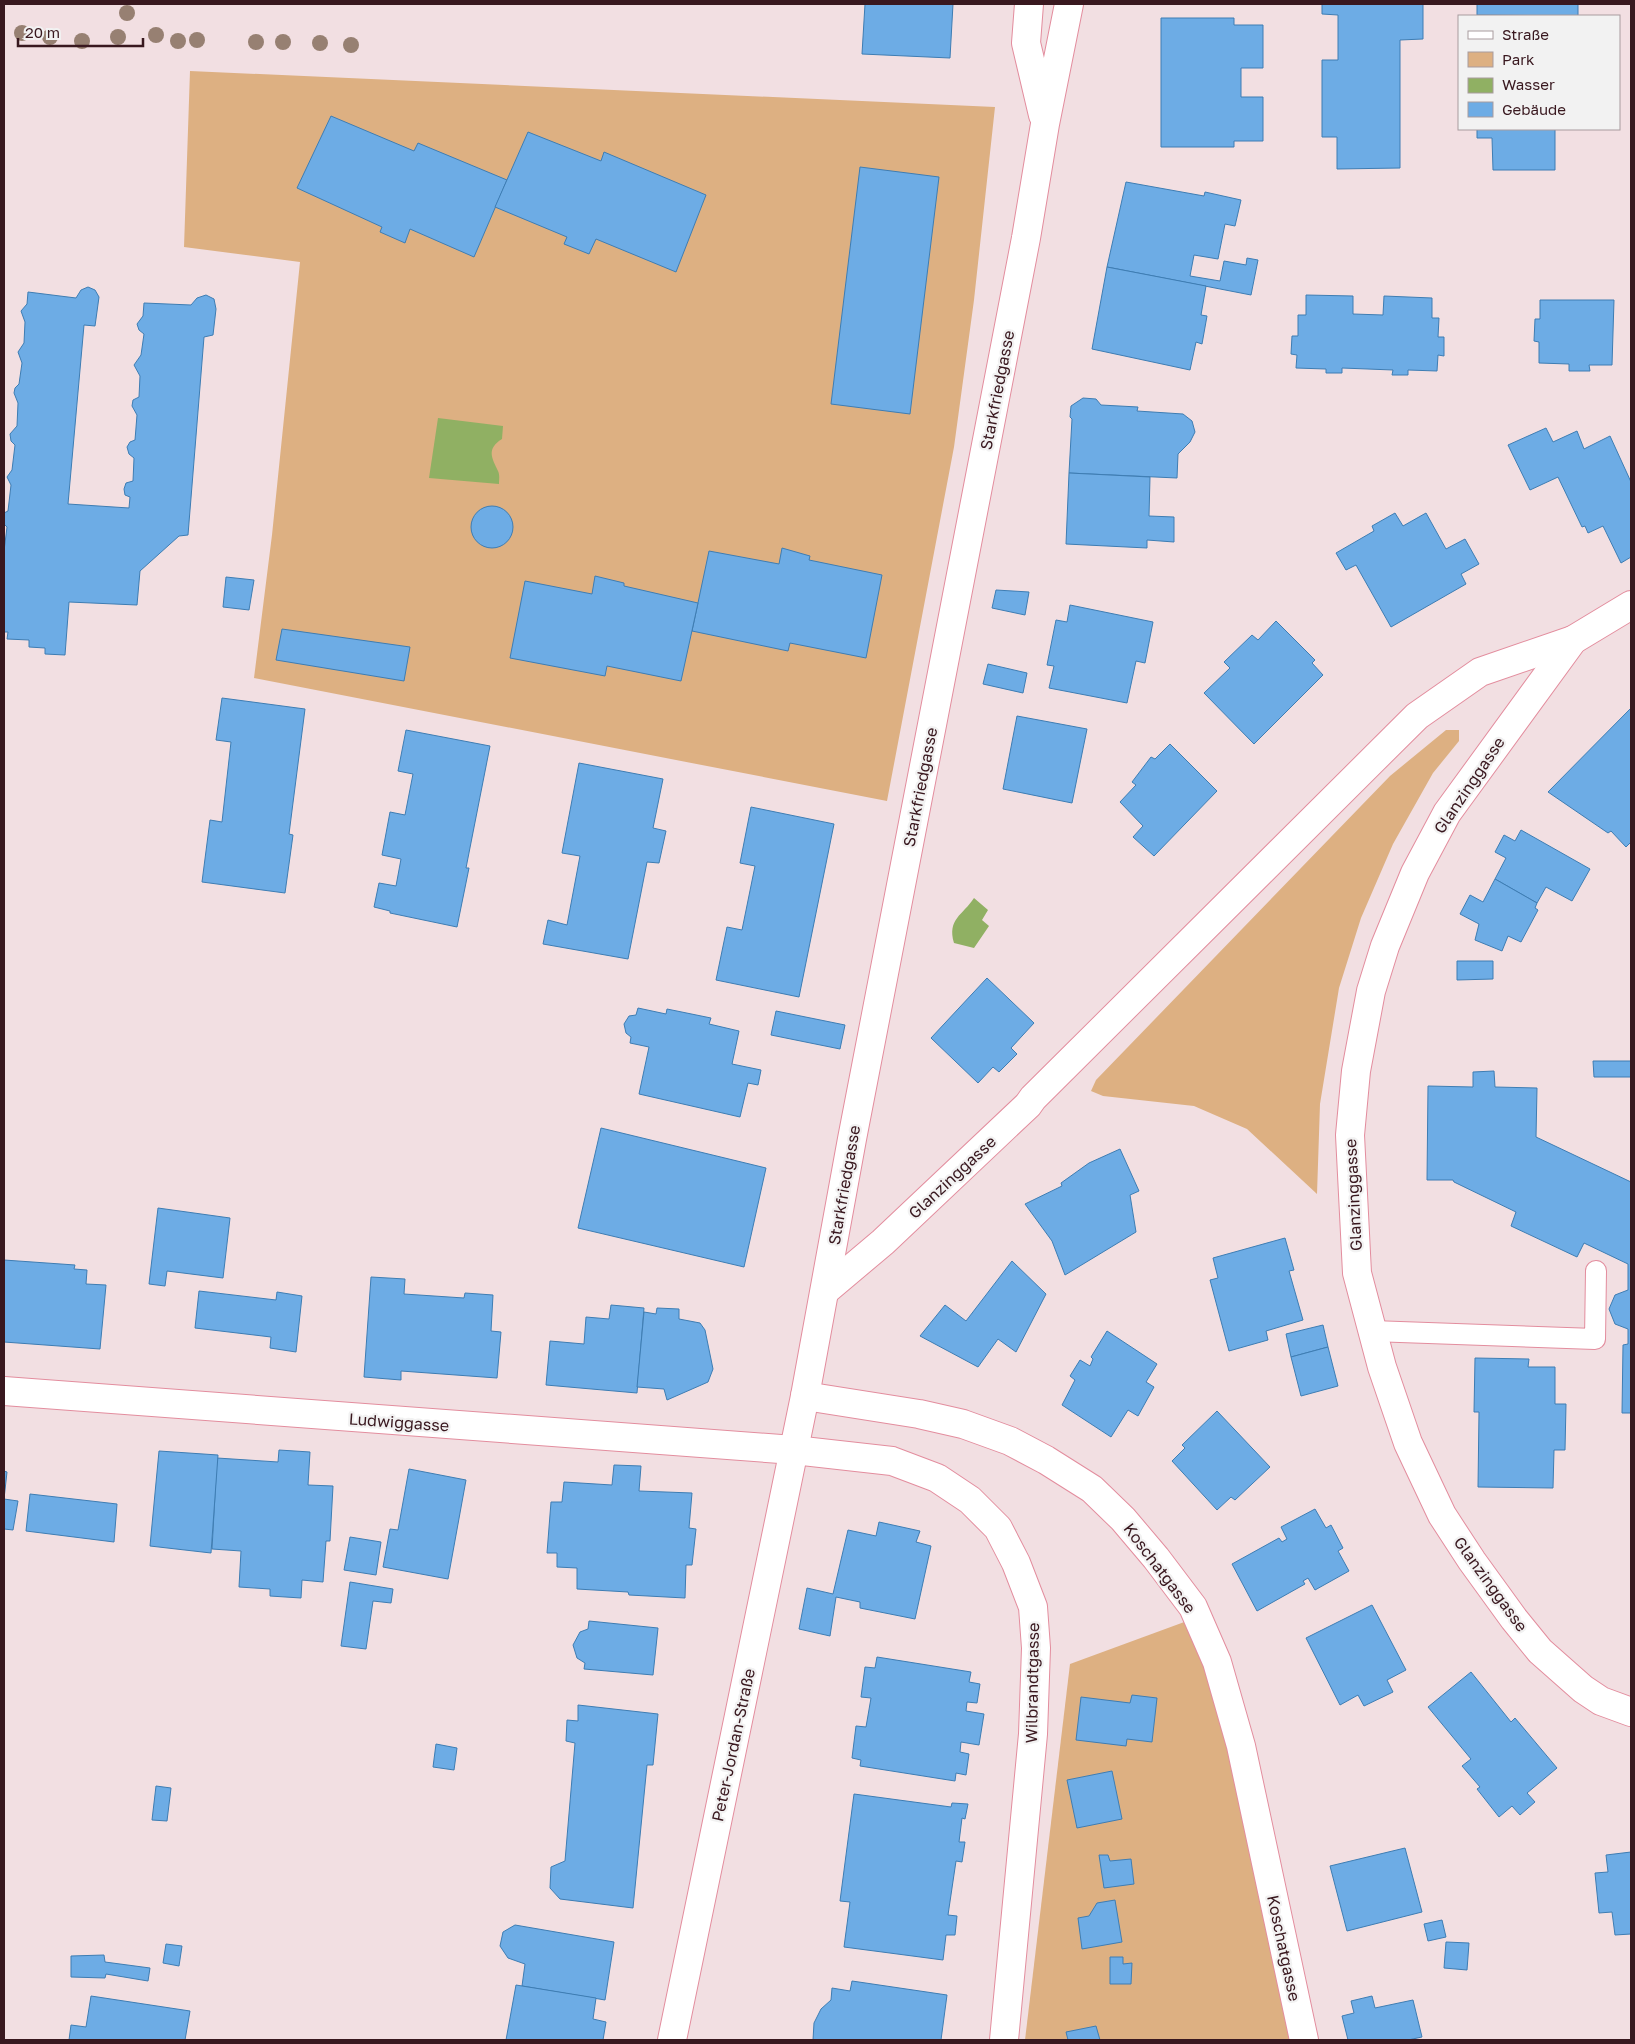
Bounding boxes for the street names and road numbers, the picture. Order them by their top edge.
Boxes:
street label: Starkfriedgasse [976,329,1018,451]
street label: Starkfriedgasse [899,726,941,848]
street label: Glanzinggasse [1429,733,1509,837]
street label: Starkfriedgasse [824,1124,864,1246]
street label: Glanzinggasse [904,1131,1000,1223]
street label: Glanzinggasse [1340,1138,1366,1252]
street label: Ludwiggasse [348,1409,450,1435]
street label: Koschatgasse [1120,1519,1200,1617]
street label: Glanzinggasse [1450,1533,1532,1635]
street label: Wilbrandtgasse [1021,1622,1043,1744]
street label: Peter-Jordan-Straße [707,1667,759,1823]
street label: Koschatgasse [1263,1893,1305,2003]

